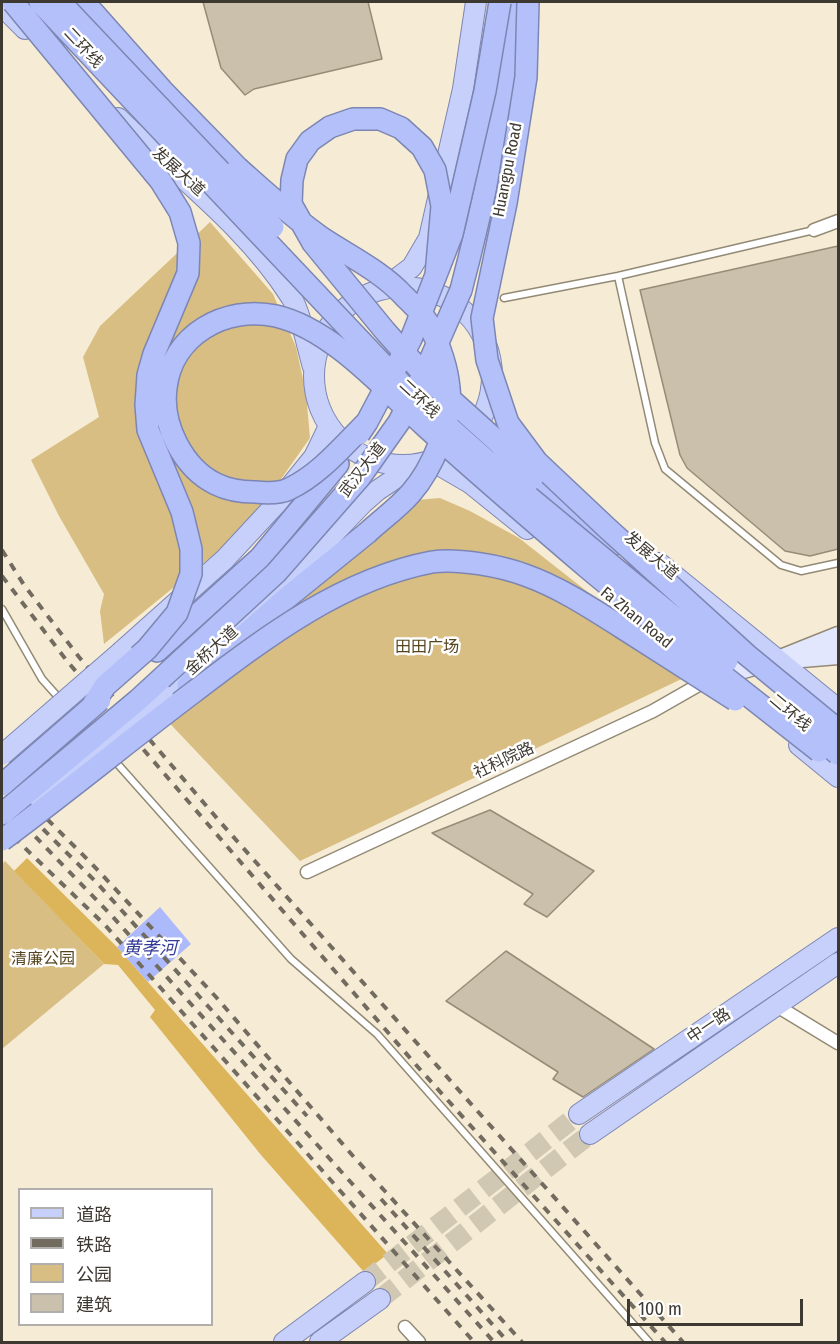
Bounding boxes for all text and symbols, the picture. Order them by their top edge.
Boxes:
street label: 二环线 [60,24,106,72]
street label: Huangpu Road [489,121,527,219]
street label: 发展大道 [148,143,208,201]
street label: 二环线 [395,376,443,422]
street label: 武汉大道 [336,439,390,501]
street label: 发展大道 [620,528,682,584]
street label: Fa Zhan Road [596,583,676,653]
street label: 金桥大道 [182,622,242,680]
park label: 田田广场 [395,638,459,658]
street label: 二环线 [765,690,815,736]
street label: 社科院路 [471,739,537,783]
water label: 黄孝河 [123,938,177,960]
park label: 清廉公园 [11,950,75,970]
street label: 中一路 [684,1005,734,1047]
legend [18,1188,213,1326]
text: 道路 [76,1204,112,1226]
text: 铁路 [76,1234,112,1256]
text: 公园 [76,1264,112,1286]
scale bar [630,1287,806,1325]
text: 建筑 [76,1294,112,1316]
text: 100 m [638,1298,682,1320]

